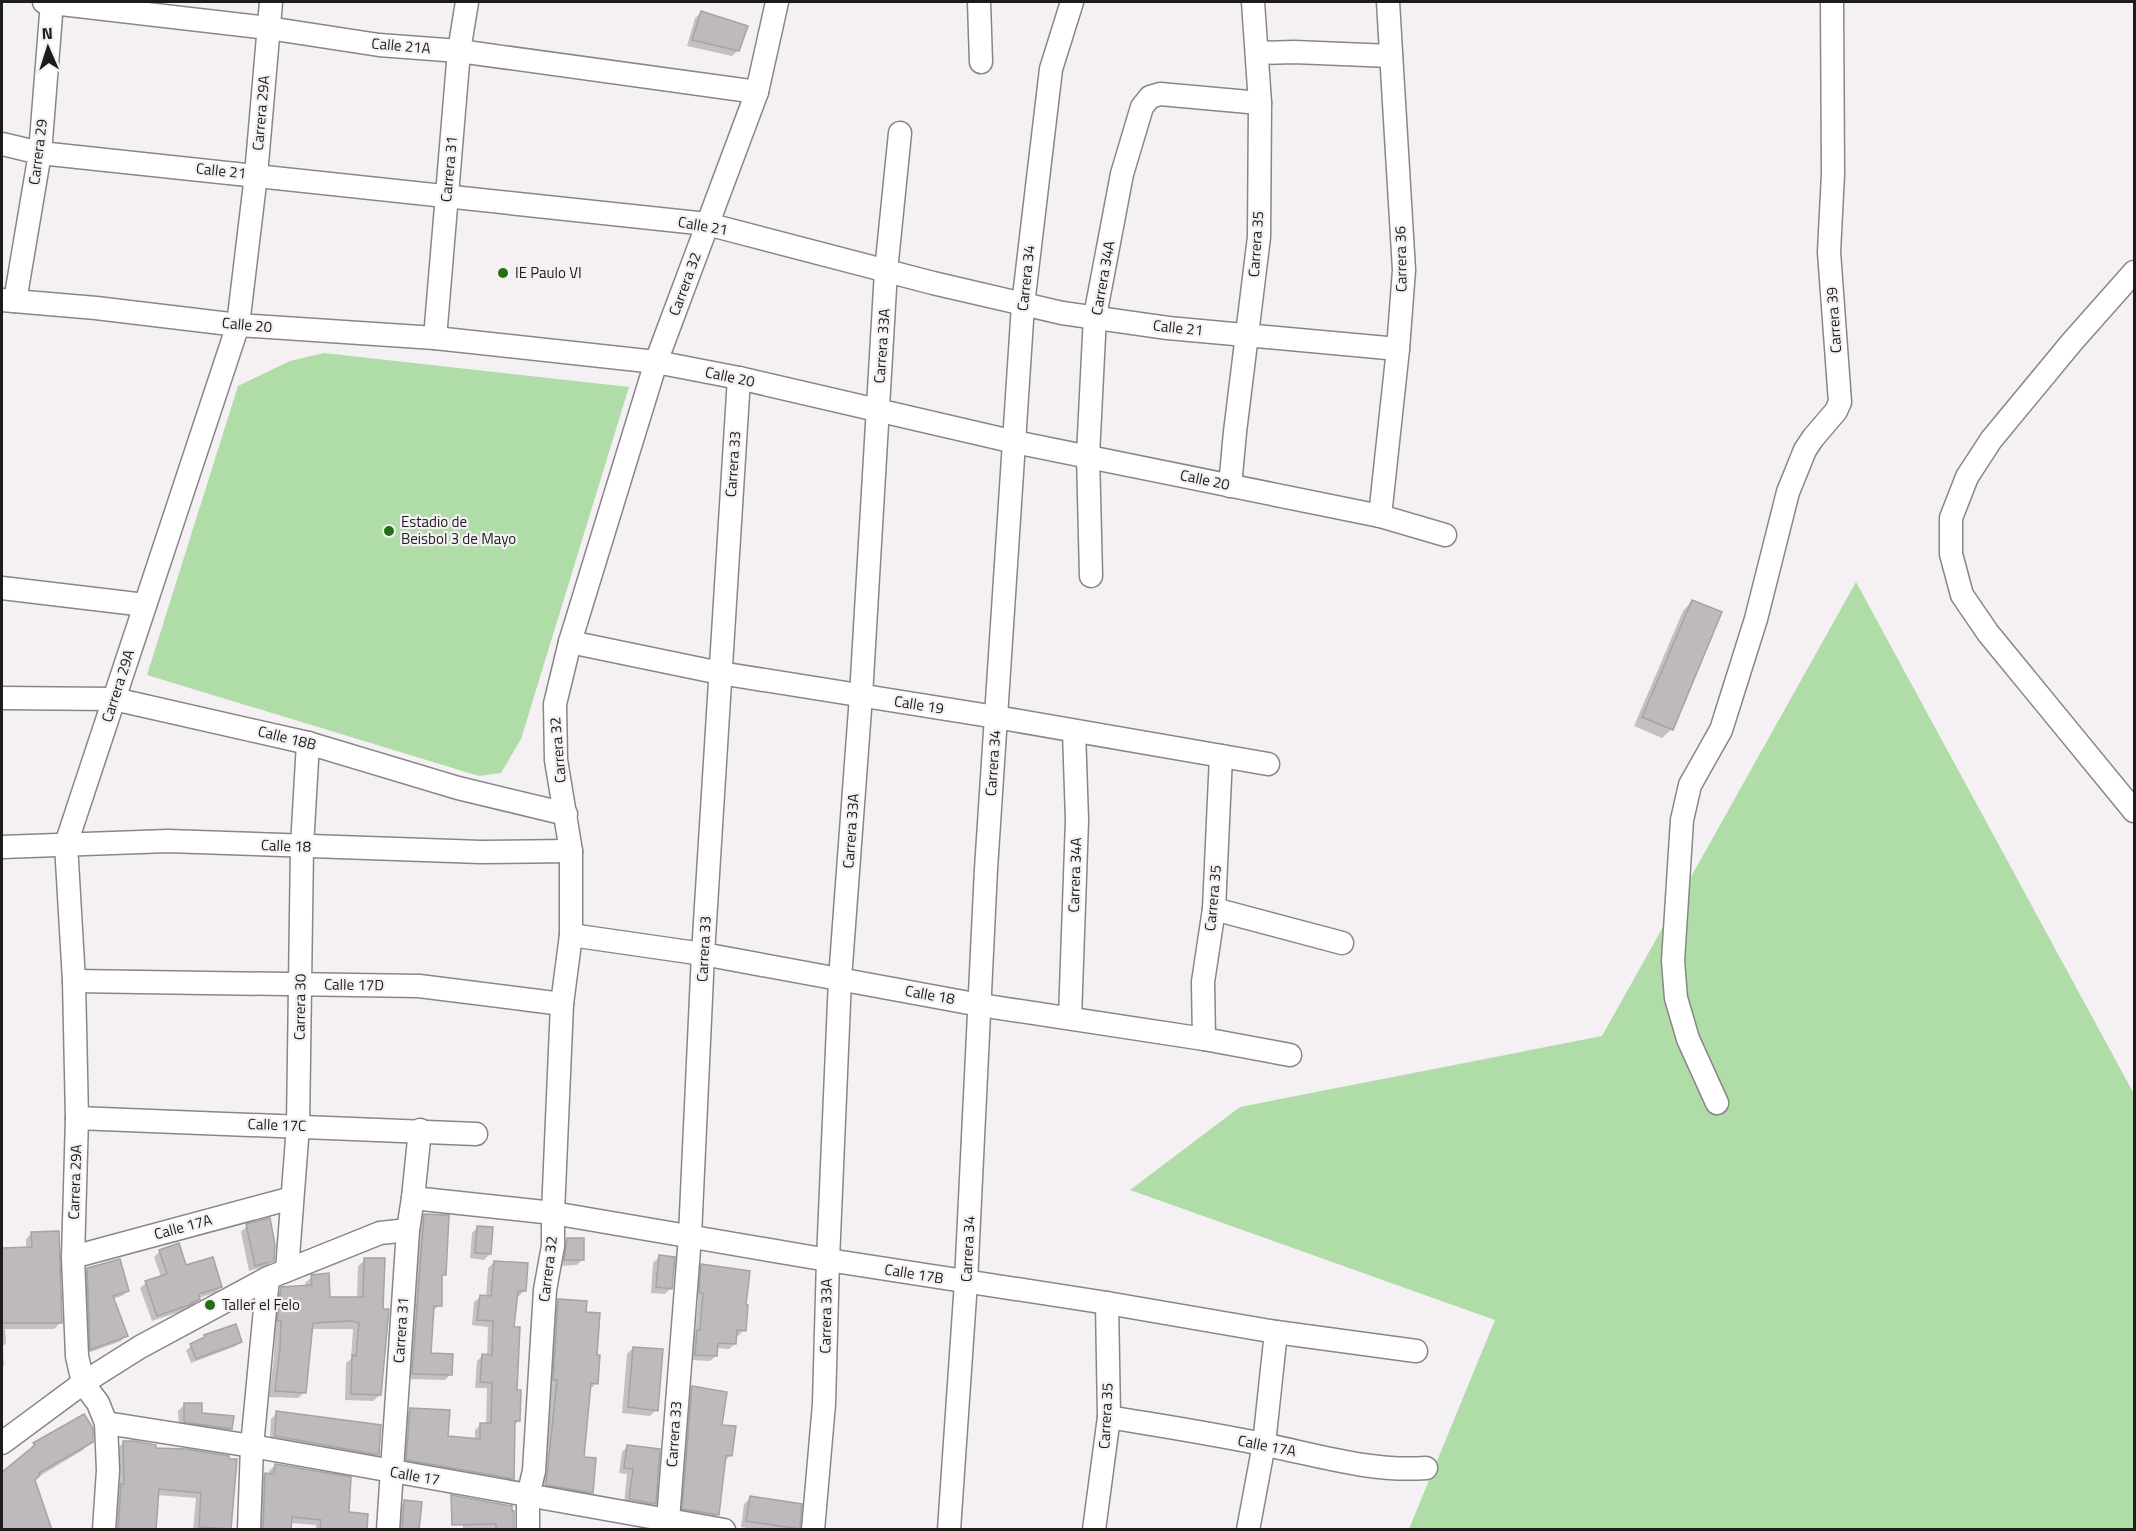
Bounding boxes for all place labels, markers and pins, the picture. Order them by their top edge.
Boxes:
place label: IE Paulo VI [515,261,582,284]
marker: IE Paulo VI [496,266,510,280]
place label: Estadio de Beisbol 3 de Mayo [401,510,516,550]
marker: Estadio de Beisbol 3 de Mayo [382,524,396,538]
place label: Taller el Felo [222,1293,300,1316]
marker: Taller el Felo [203,1298,217,1312]

